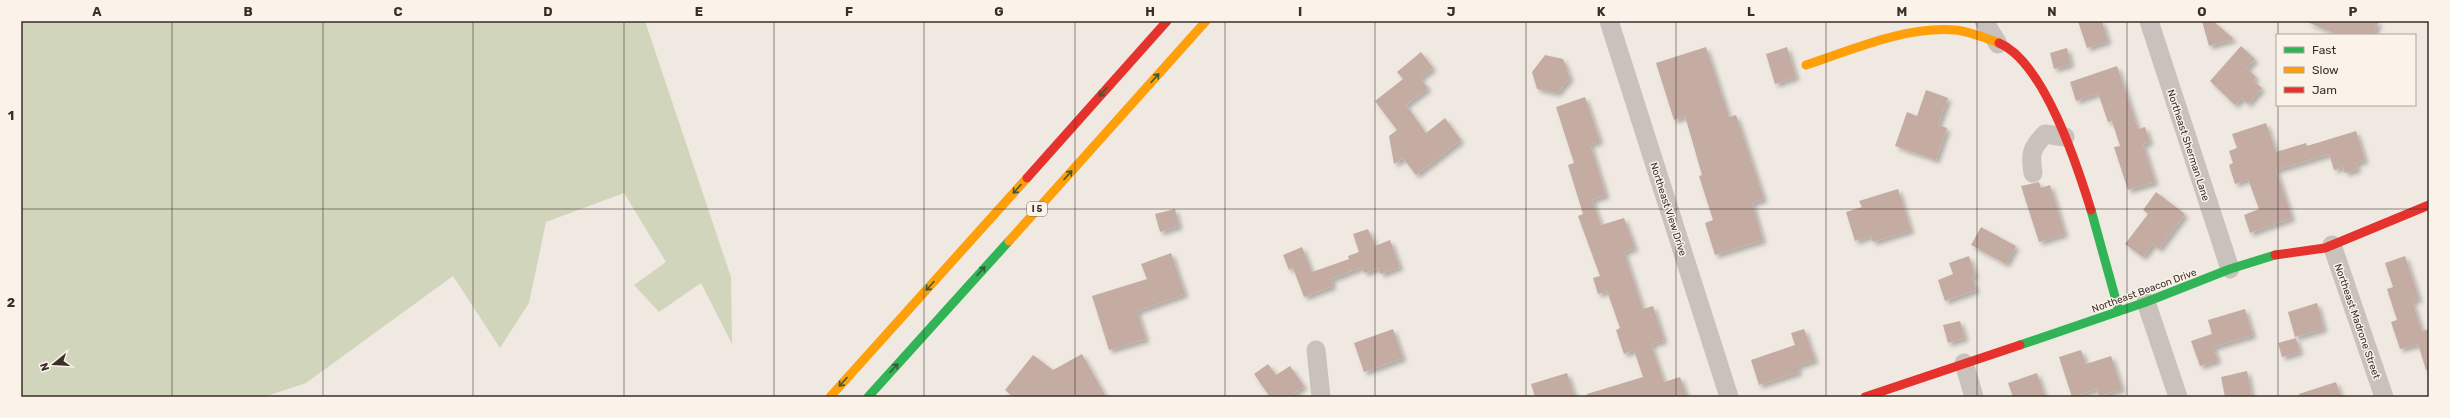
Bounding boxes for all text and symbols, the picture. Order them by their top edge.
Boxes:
text: A [92,4,102,19]
text: B [243,4,253,19]
text: C [393,4,403,19]
text: D [543,4,553,19]
text: E [695,4,703,19]
text: F [845,4,853,19]
text: G [994,4,1004,19]
text: H [1145,4,1155,19]
text: I [1298,4,1302,19]
text: J [1447,4,1455,19]
text: K [1597,4,1606,19]
text: L [1747,4,1755,19]
text: M [1897,4,1907,19]
text: N [2047,4,2057,19]
text: O [2197,4,2207,19]
text: P [2349,4,2358,19]
legend [2276,34,2416,106]
text: Fast [2312,43,2336,57]
text: Slow [2312,63,2339,77]
one-way arrow [1150,73,1159,83]
text: Jam [2312,83,2337,97]
one-way arrow [1099,87,1108,97]
street label: Northeast Sherman Lane [2164,88,2212,203]
text: 1 [8,108,14,123]
street label: Northeast View Drive [1647,161,1689,258]
one-way arrow [1063,169,1072,180]
one-way arrow [1012,183,1021,194]
road number: I 5 [1027,202,1047,216]
street label: Northeast Madrone Street [2332,262,2382,381]
one-way arrow [976,266,985,277]
street label: Northeast Beacon Drive [2090,266,2199,316]
one-way arrow [926,280,935,290]
text: 2 [7,295,15,310]
north arrow [34,344,74,384]
text: N [38,361,52,373]
one-way arrow [889,363,899,373]
one-way arrow [839,377,848,388]

